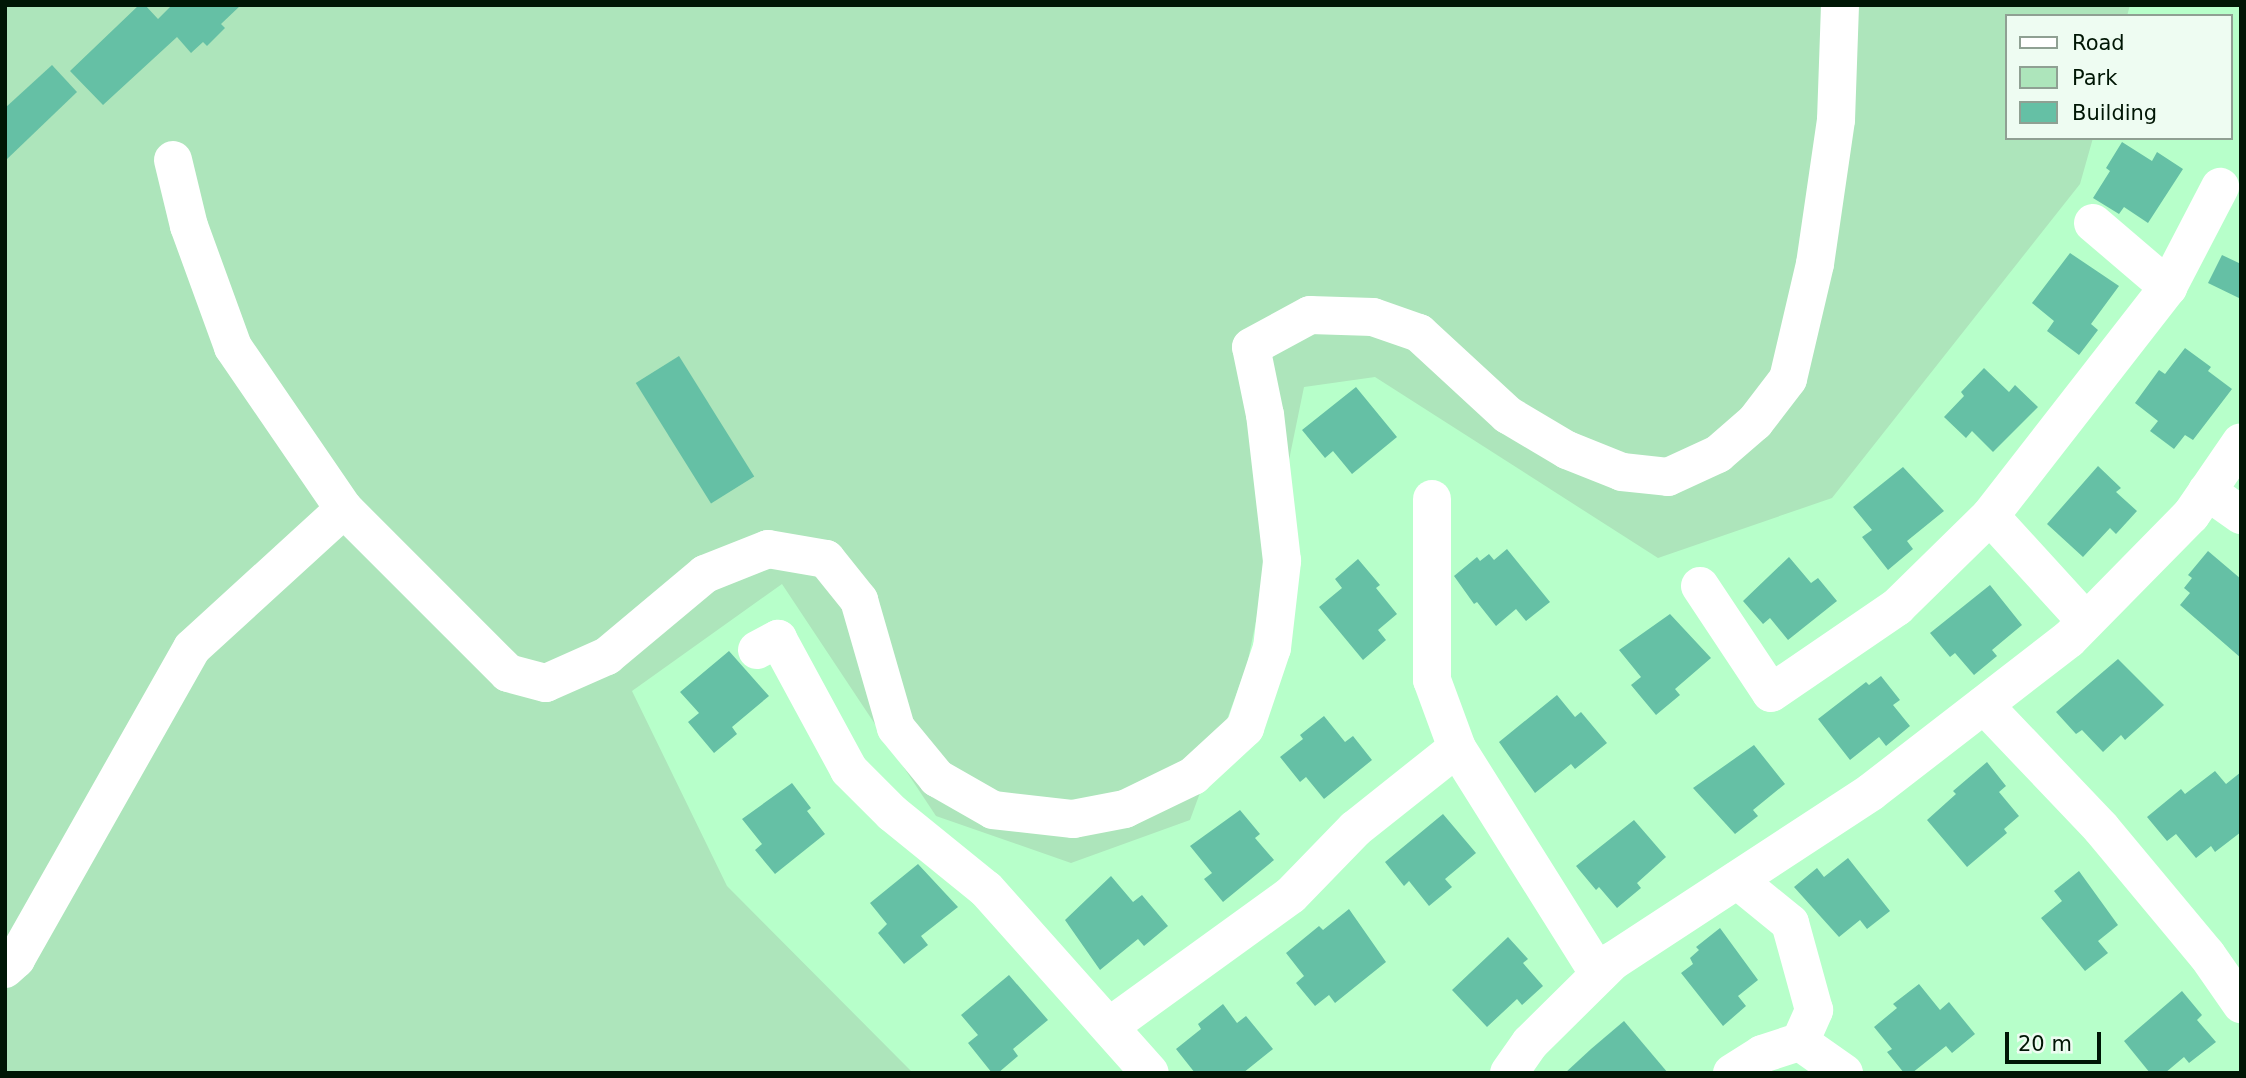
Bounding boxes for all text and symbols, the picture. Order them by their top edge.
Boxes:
legend [2004,14,2232,140]
text: Road [2072,31,2125,55]
text: Park [2072,66,2117,90]
text: Building [2072,101,2157,125]
scale bar [2008,1018,2104,1062]
text: 20 m [2018,1032,2072,1056]

